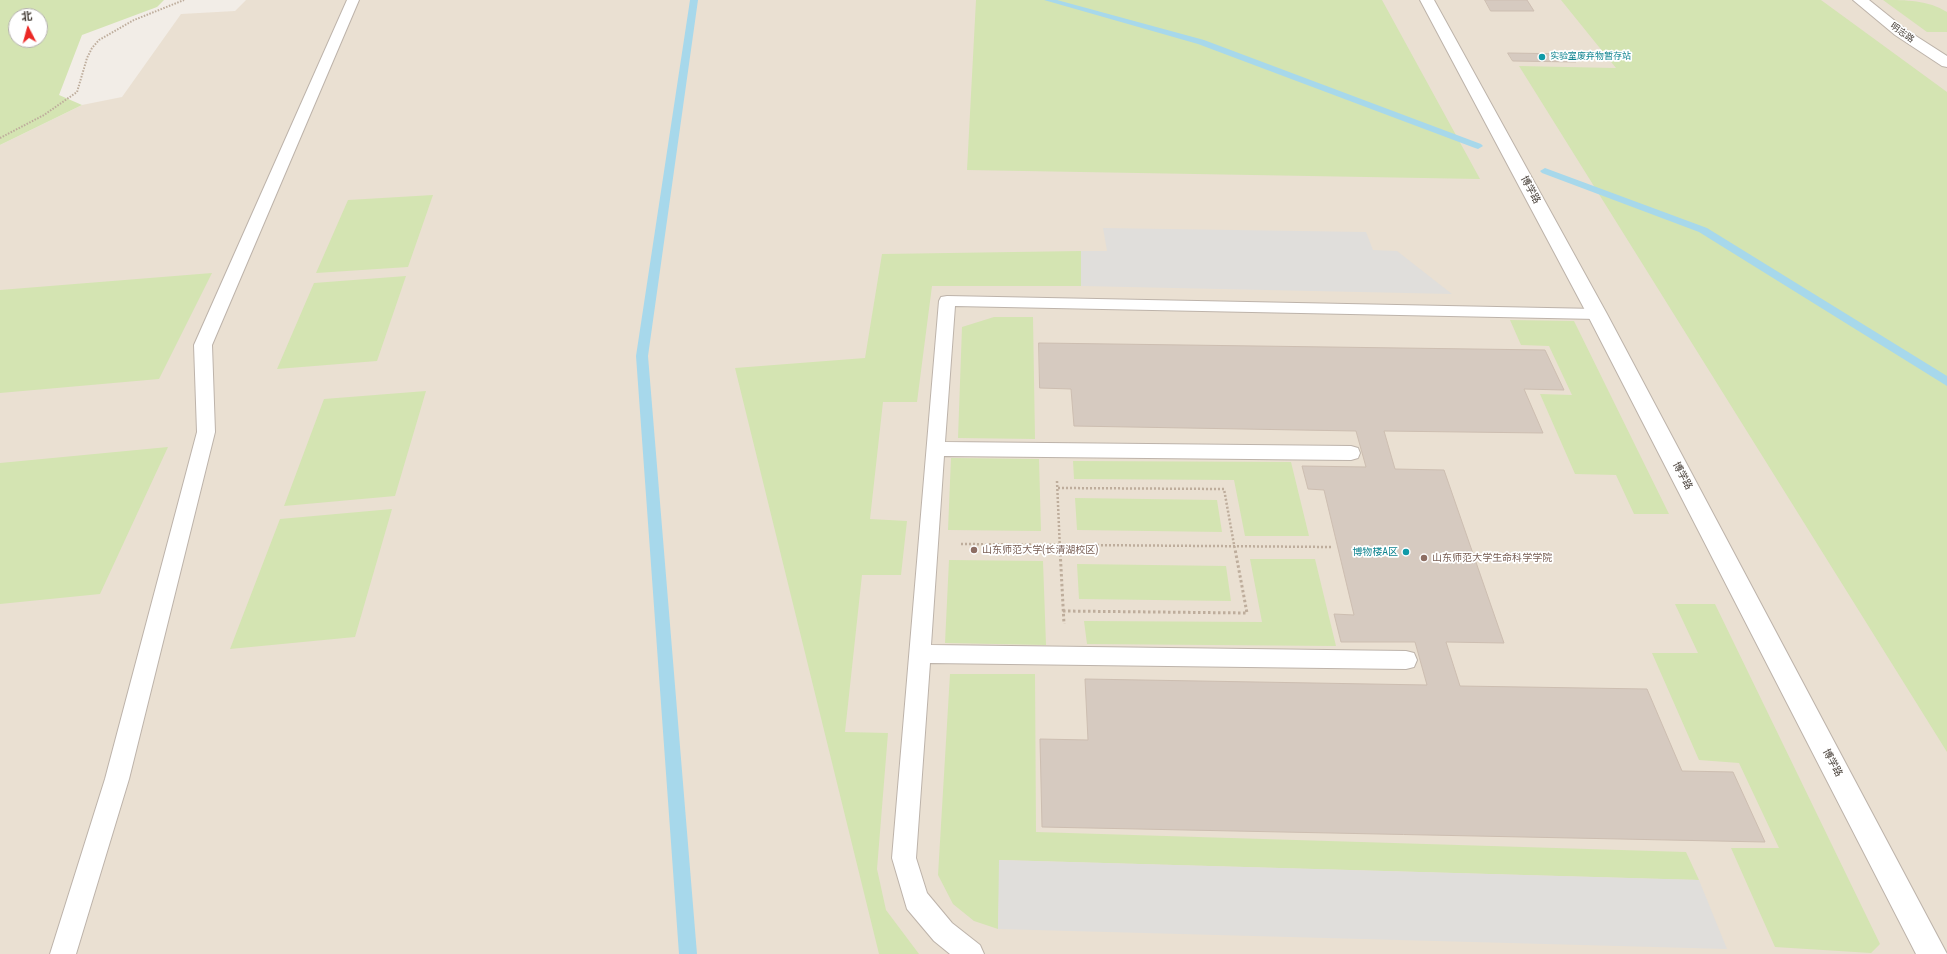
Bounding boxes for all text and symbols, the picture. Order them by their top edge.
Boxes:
north arrow [8,8,48,48]
text: 北 [21,10,33,24]
street label: 明志路 [1888,21,1916,45]
marker: 实验室废弃物暂存站 [1537,52,1547,62]
place label: 实验室废弃物暂存站 [1550,52,1631,62]
street label: 博学路 [1518,174,1542,206]
street label: 博学路 [1670,460,1694,492]
place label: 山东师范大学(长清湖校区) [982,544,1098,556]
marker: 山东师范大学(长清湖校区) [969,545,979,555]
place label: 博物楼A区 [1352,546,1398,558]
marker: 博物楼A区 [1401,547,1411,557]
place label: 山东师范大学生命科学学院 [1432,552,1552,564]
marker: 山东师范大学生命科学学院 [1419,553,1429,563]
street label: 博学路 [1820,747,1844,779]

